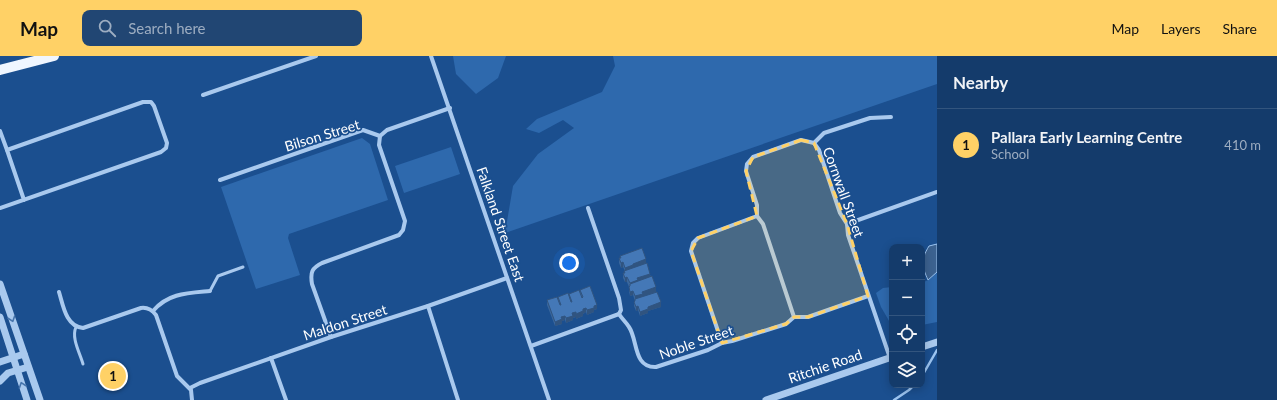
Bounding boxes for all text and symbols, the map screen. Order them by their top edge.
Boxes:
search box [82,10,362,46]
text: Map [20,17,58,40]
icon: search [96,17,118,39]
text: Search here [128,19,206,37]
text: Map [1111,20,1139,37]
text: Layers [1161,20,1201,37]
text: Share [1223,20,1257,37]
text: Nearby [953,72,1008,93]
street label: Bilson Street [282,115,362,155]
text: Pallara Early Learning Centre [991,128,1182,146]
text: 1 [962,137,970,153]
text: 410 m [1224,137,1261,153]
street label: Cornwall Street [820,144,868,240]
text: School [991,146,1029,162]
street label: Falkland Street East [473,164,529,284]
map controls [889,244,925,388]
button: + [889,244,925,280]
your location [559,253,579,273]
button: − [889,280,925,316]
street label: Maldon Street [301,300,389,344]
one-way arrow [8,315,16,322]
button: locate [889,316,925,352]
street label: Noble Street [657,321,735,363]
street label: Ritchie Road [786,345,864,387]
button: layers [889,352,925,388]
pin: 1 [100,361,126,391]
one-way arrow [19,382,27,389]

